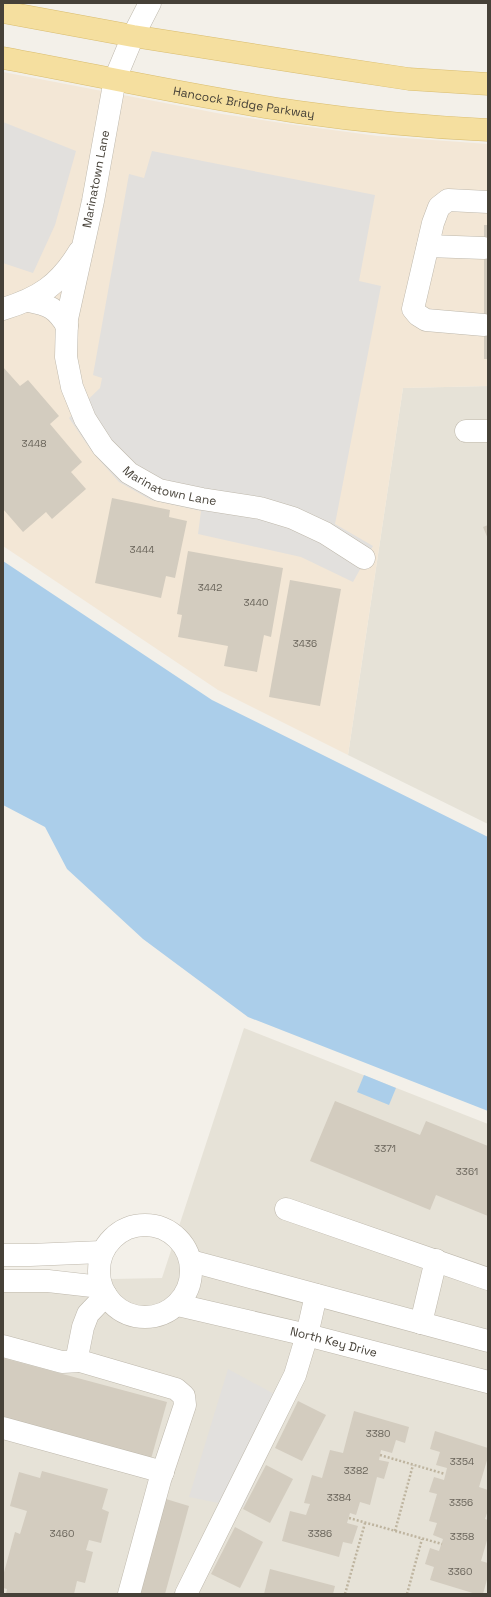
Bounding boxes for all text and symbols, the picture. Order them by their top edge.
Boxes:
street label: Hancock Bridge Parkway [172,83,316,122]
street label: Marinatown Lane [79,129,113,229]
house number: 3448 [22,437,46,450]
street label: Marinatown Lane [119,463,218,509]
house number: 3444 [130,543,154,556]
house number: 3442 [198,581,222,594]
house number: 3440 [244,596,268,609]
house number: 3436 [293,637,317,650]
house number: 3371 [374,1142,396,1155]
house number: 3361 [456,1165,478,1178]
street label: North Key Drive [289,1323,379,1361]
house number: 3380 [366,1427,390,1440]
house number: 3354 [450,1455,474,1468]
house number: 3382 [344,1464,368,1477]
house number: 3384 [327,1491,351,1504]
house number: 3356 [449,1496,473,1509]
house number: 3460 [50,1527,74,1540]
house number: 3386 [308,1527,332,1540]
house number: 3358 [450,1530,474,1543]
house number: 3360 [448,1565,472,1578]

